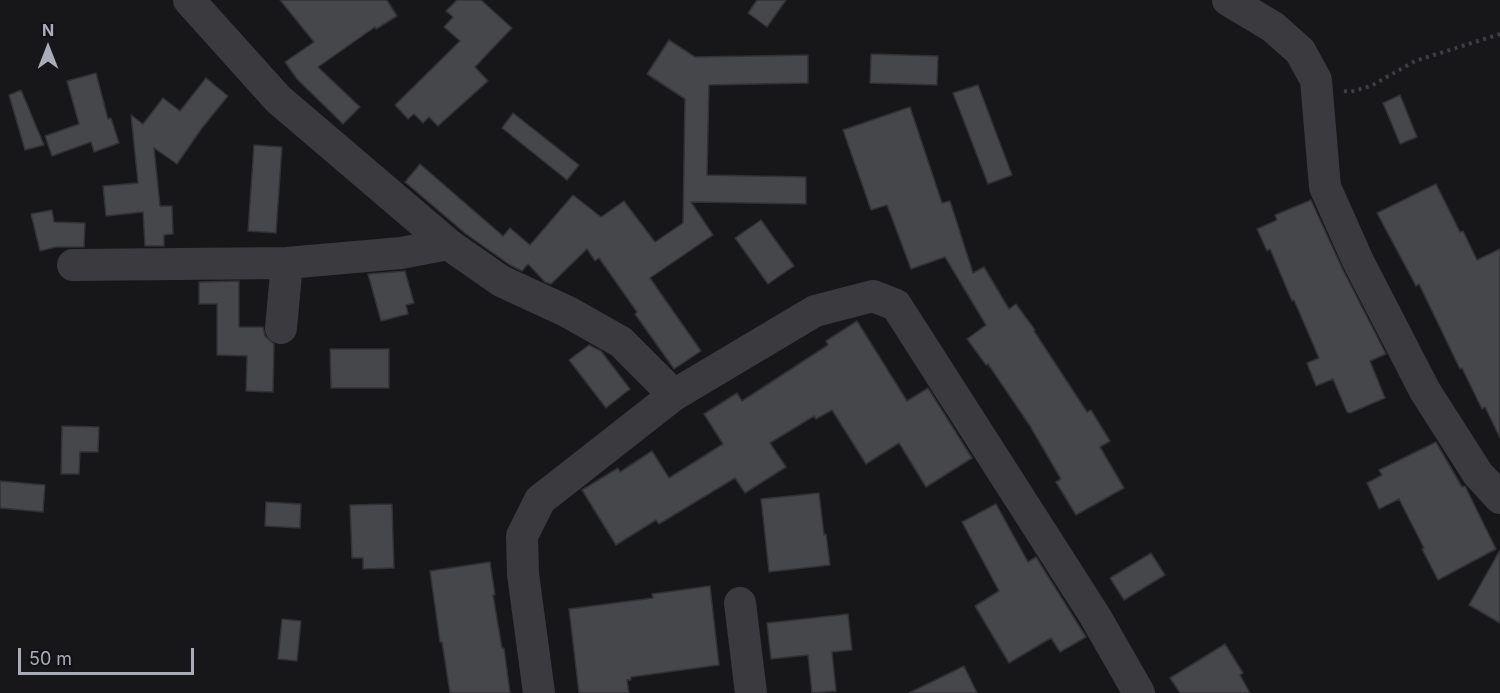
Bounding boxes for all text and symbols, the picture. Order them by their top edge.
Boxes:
north arrow [18,18,78,78]
text: N [42,20,54,40]
scale bar [21,636,196,674]
text: 50 m [29,648,72,669]

